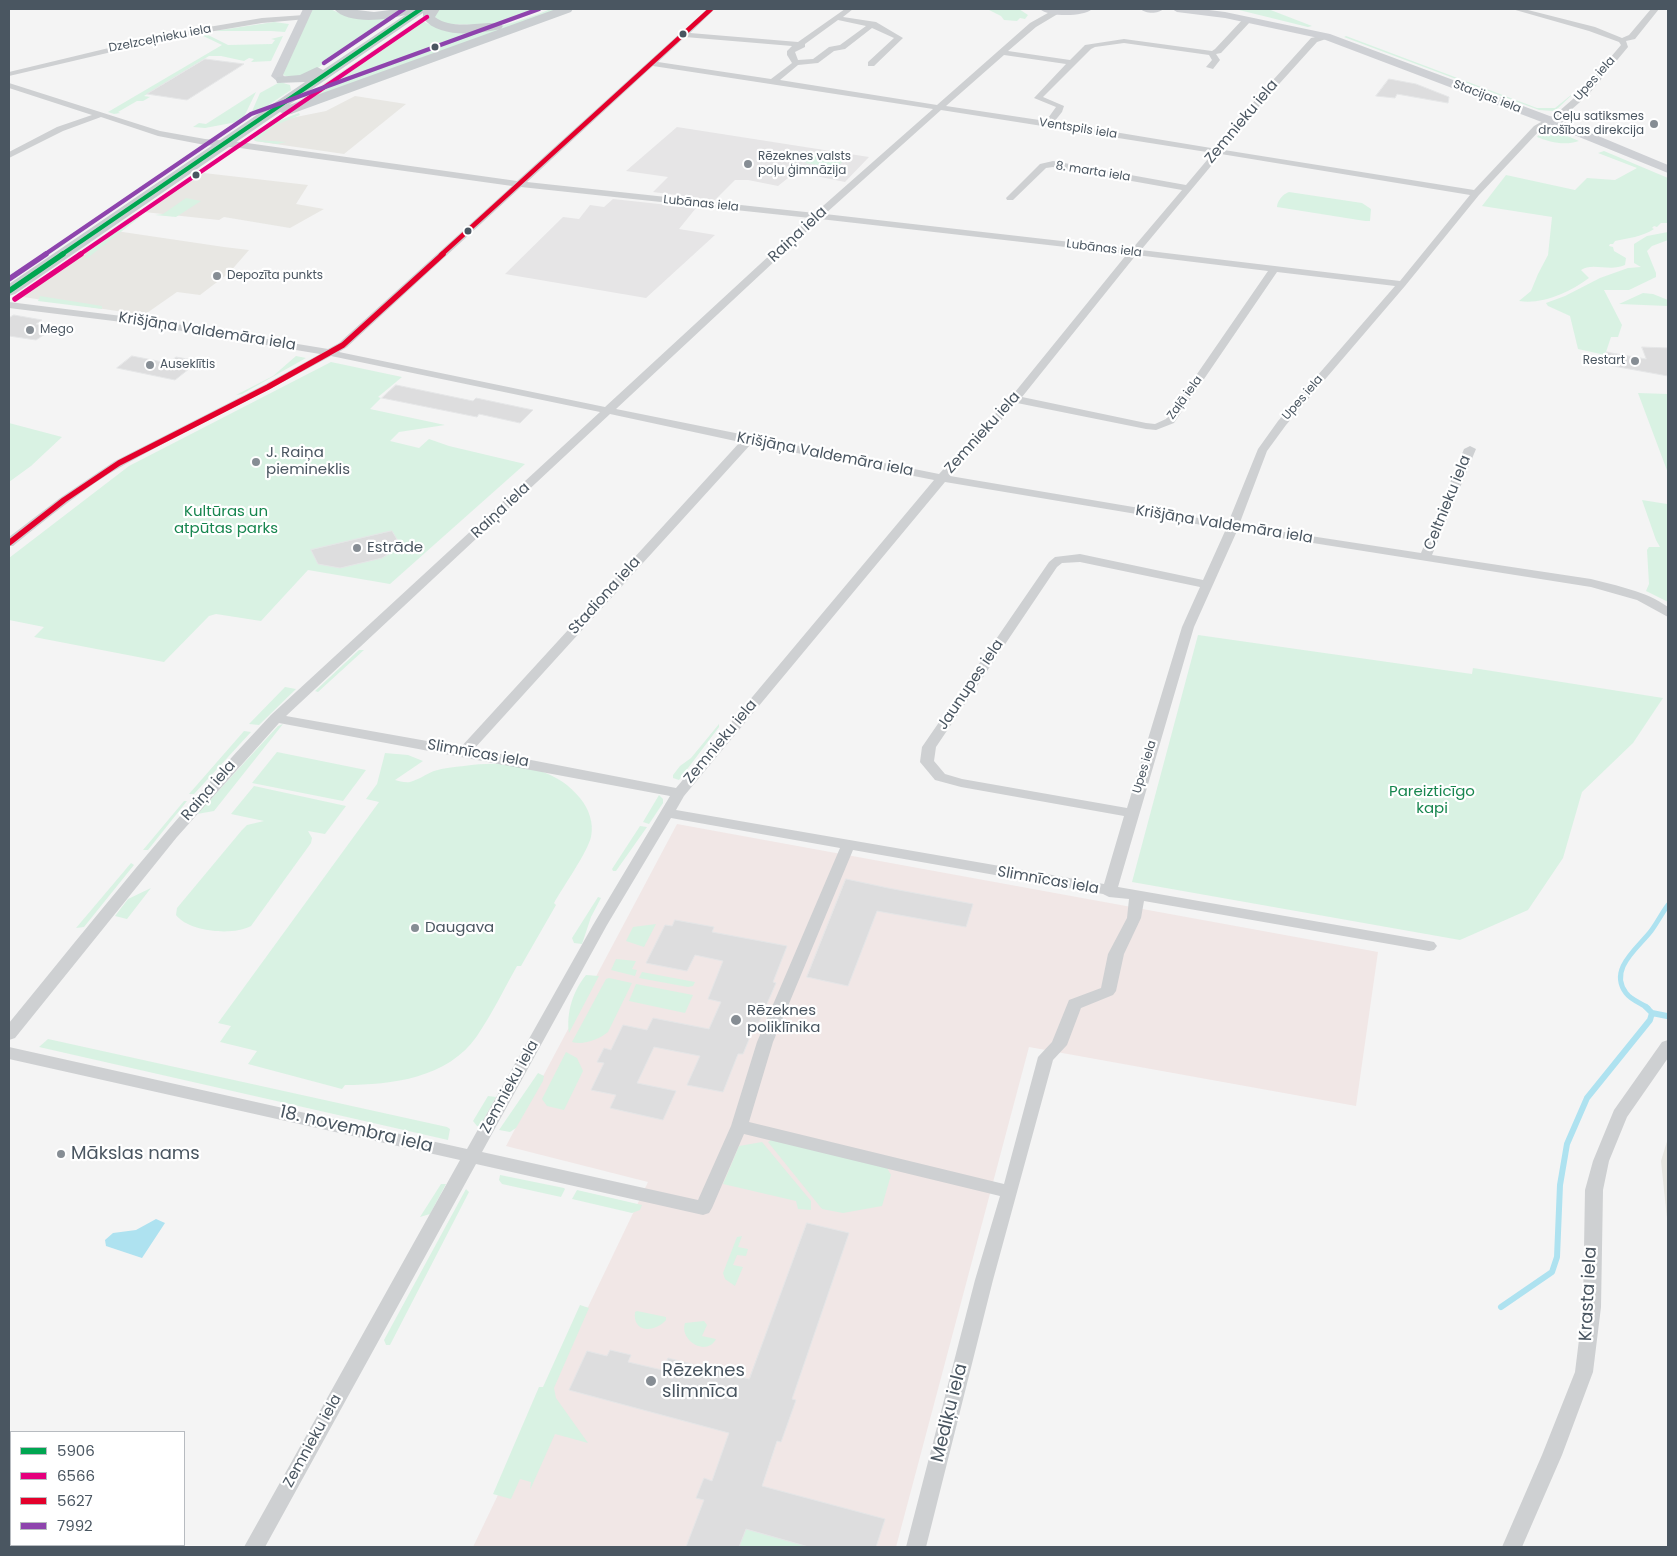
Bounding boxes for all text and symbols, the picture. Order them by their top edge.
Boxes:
street label: Dzelzceļnieku iela [108,22,212,56]
unlabelled marker [678,29,688,39]
unlabelled marker [430,42,440,52]
street label: Upes iela [1571,54,1619,104]
street label: Zemnieku iela [1202,77,1282,167]
street label: Stacijas iela [1451,77,1523,117]
place label: Ceļu satiksmes drošības direkcija [1538,110,1644,138]
street label: Ventspils iela [1038,116,1118,142]
marker: Ceļu satiksmes drošības direkcija [1648,118,1660,130]
place label: Rēzeknes valsts poļu ģimnāzija [758,150,851,178]
marker: Rēzeknes valsts poļu ģimnāzija [742,158,754,170]
street label: 8. marta iela [1055,159,1131,185]
unlabelled marker [191,170,201,180]
street label: Lubānas iela [663,193,739,215]
street label: Raiņa iela [765,203,831,267]
unlabelled marker [463,226,473,236]
street label: Lubānas iela [1066,237,1142,261]
place label: Depozīta punkts [227,269,323,283]
marker: Depozīta punkts [211,270,223,282]
street label: Krišjāņa Valdemāra iela [117,309,297,355]
place label: Mego [40,323,74,337]
marker: Mego [24,324,36,336]
place label: Restart [1583,354,1625,368]
marker: Restart [1629,355,1641,367]
place label: Auseklītis [160,358,215,372]
marker: Auseklītis [144,359,156,371]
street label: Zaļā iela [1164,373,1206,423]
street label: Upes iela [1280,373,1326,423]
street label: Zemnieku iela [942,388,1024,478]
street label: Krišjāņa Valdemāra iela [735,429,915,481]
place label: J. Raiņa piemineklis [266,444,350,479]
street label: Celtnieku iela [1421,453,1475,553]
marker: J. Raiņa piemineklis [250,456,262,468]
street label: Raiņa iela [468,479,534,543]
street label: Krišjāņa Valdemāra iela [1134,502,1314,548]
park label: Kultūras un atpūtas parks [174,503,278,538]
place label: Estrāde [367,539,423,557]
marker: Estrāde [351,542,363,554]
street label: Stadiona iela [565,553,645,639]
street label: Jaunupes iela [934,636,1008,734]
street label: Zemnieku iela [681,697,761,787]
street label: Slimnīcas iela [426,736,530,772]
street label: Upes iela [1130,739,1160,795]
street label: Raiņa iela [178,757,240,825]
park label: Pareizticīgo kapi [1389,783,1475,818]
street label: Slimnīcas iela [996,863,1100,899]
place label: Daugava [425,919,494,937]
marker: Daugava [409,922,421,934]
place label: Rēzeknes poliklīnika [747,1002,820,1037]
marker: Rēzeknes poliklīnika [729,1013,743,1027]
street label: Zemnieku iela [477,1037,543,1137]
street label: 18. novembra iela [277,1102,435,1158]
place label: Mākslas nams [71,1143,200,1165]
marker: Mākslas nams [55,1148,67,1160]
street label: Krasta iela [1576,1246,1602,1342]
place label: Rēzeknes slimnīca [662,1360,745,1402]
street label: Mediķu iela [927,1361,973,1465]
marker: Rēzeknes slimnīca [644,1374,658,1388]
street label: Zemnieku iela [280,1391,346,1491]
legend [10,1431,185,1546]
text: 5906 [57,1440,95,1461]
text: 6566 [57,1465,95,1486]
text: 5627 [57,1490,93,1511]
text: 7992 [57,1515,93,1536]

